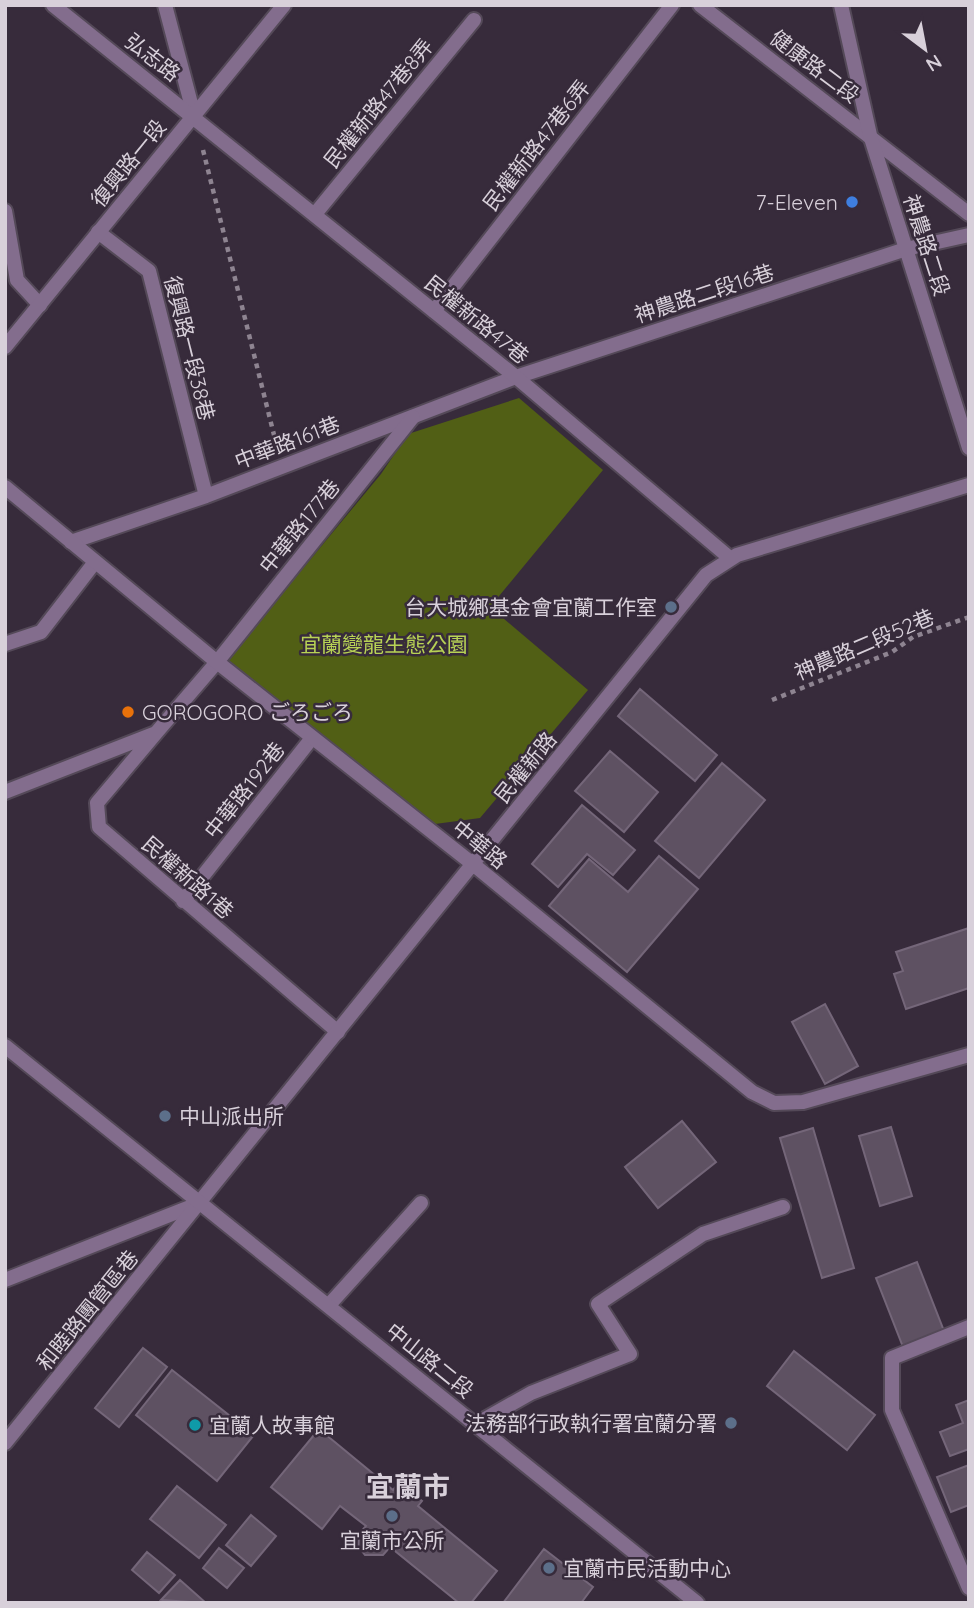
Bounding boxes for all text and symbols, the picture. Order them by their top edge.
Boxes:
north arrow [890,14,960,84]
street label: 健康路二段 [765,24,865,108]
street label: 弘志路 [120,27,186,87]
street label: 民權新路47巷8弄 [318,33,438,173]
text: N [922,50,946,77]
street label: 民權新路47巷6弄 [477,75,595,215]
street label: 復興路一段 [85,114,171,212]
place label: 7-Eleven [756,189,838,215]
street label: 神農路二段 [898,191,956,299]
marker: 7-Eleven [844,194,860,210]
street label: 神農路二段16巷 [631,258,777,328]
street label: 民權新路47巷 [420,269,534,369]
street label: 復興路一段38巷 [159,273,221,423]
street label: 中華路161巷 [231,410,343,474]
street label: 中華路177巷 [253,474,345,578]
place label: 台大城鄉基金會宜蘭工作室 [405,594,657,620]
marker: 台大城鄉基金會宜蘭工作室 [663,599,679,615]
street label: 神農路二段52巷 [790,603,938,685]
park label: 宜蘭變龍生態公園 [300,631,468,657]
place label: GOROGORO ごろごろ [142,699,353,725]
marker: GOROGORO ごろごろ [120,704,136,720]
street label: 民權新路 [488,726,562,808]
street label: 中華路192巷 [198,737,290,843]
street label: 中華路 [447,814,513,874]
street label: 民權新路1巷 [137,830,239,924]
place label: 中山派出所 [179,1103,284,1129]
marker: 中山派出所 [157,1108,173,1124]
street label: 和睦路團管區巷 [31,1245,143,1375]
street label: 中山路二段 [381,1317,479,1403]
place label: 法務部行政執行署宜蘭分署 [465,1410,717,1436]
place label: 宜蘭人故事館 [209,1412,335,1438]
marker: 法務部行政執行署宜蘭分署 [723,1415,739,1431]
marker: 宜蘭人故事館 [187,1417,203,1433]
district label: 宜蘭市 [366,1469,450,1504]
marker: 宜蘭市公所 [384,1508,400,1524]
place label: 宜蘭市公所 [340,1527,445,1553]
place label: 宜蘭市民活動中心 [563,1555,731,1581]
marker: 宜蘭市民活動中心 [541,1560,557,1576]

